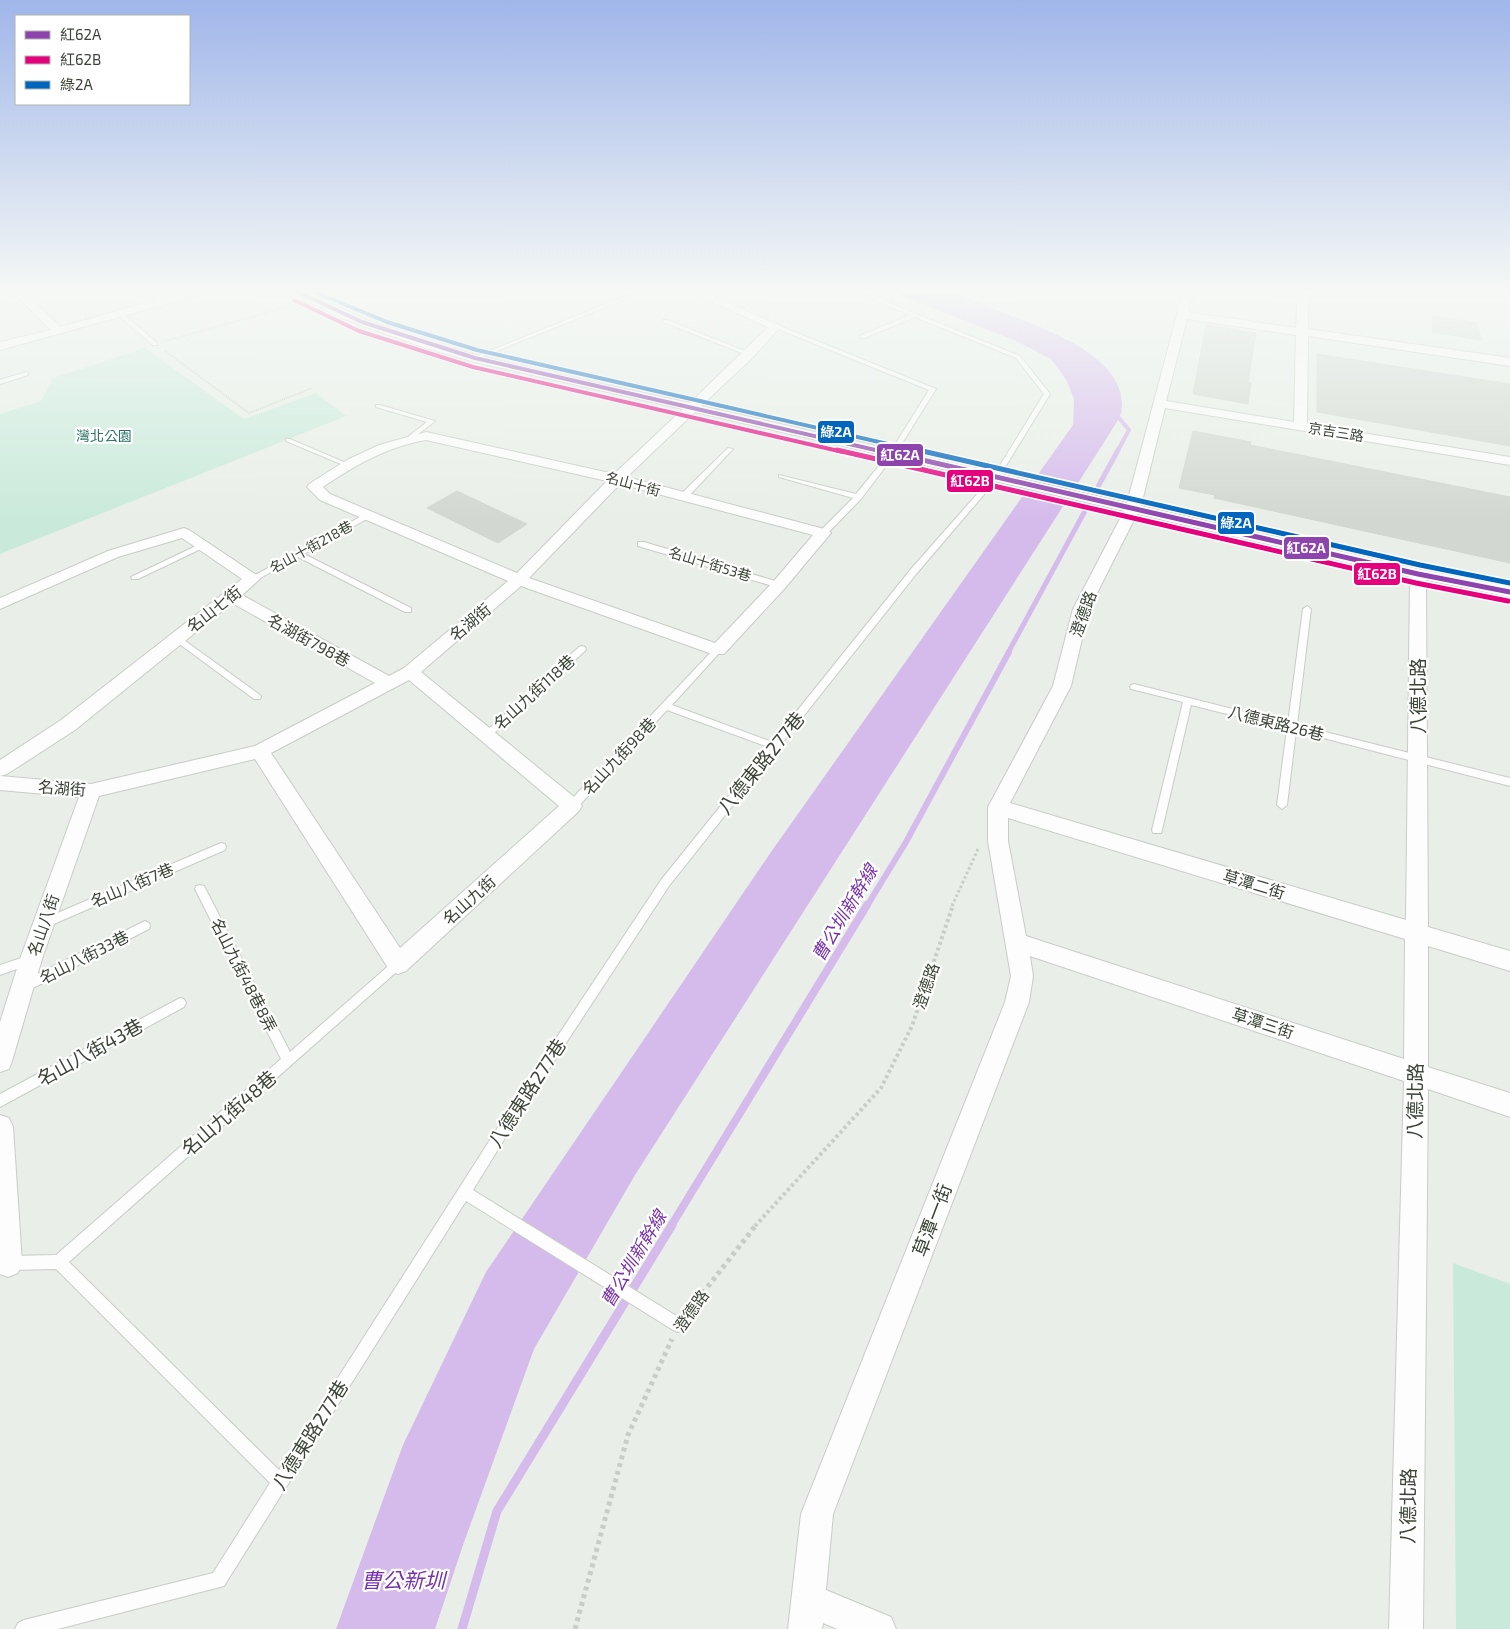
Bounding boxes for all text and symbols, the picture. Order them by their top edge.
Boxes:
legend [15,15,190,105]
text: 紅62A [60,25,102,43]
text: 紅62B [60,50,101,68]
text: 綠2A [60,75,93,93]
street label: 京吉三路 [1307,419,1365,444]
line badge: 綠2A [817,420,855,444]
text: 綠2A [820,423,852,440]
park label: 灣北公園 [76,427,132,444]
line badge: 紅62A [876,443,924,467]
text: 紅62A [880,446,921,463]
street label: 名山十街 [604,468,662,499]
line badge: 紅62B [946,469,994,493]
text: 紅62B [950,472,990,489]
line badge: 綠2A [1217,511,1255,535]
text: 綠2A [1220,514,1252,531]
street label: 名山十街218巷 [266,517,355,576]
line badge: 紅62A [1283,536,1330,560]
text: 紅62A [1286,539,1327,556]
street label: 名山十街53巷 [667,543,753,584]
line badge: 紅62B [1353,562,1401,586]
text: 紅62B [1357,565,1397,582]
street label: 名山七街 [183,581,245,636]
street label: 澄德路 [1065,588,1100,640]
street label: 名湖街 [445,599,494,644]
street label: 名湖街798巷 [265,609,354,670]
street label: 名山九街118巷 [489,650,578,733]
street label: 八德北路 [1406,658,1429,734]
street label: 八德東路26巷 [1226,701,1326,744]
street label: 八德東路277巷 [712,707,809,819]
street label: 名山九街98巷 [578,713,659,798]
street label: 名湖街 [37,776,87,799]
street label: 名山八街7巷 [87,859,176,911]
water label: 曹公圳新幹線 [807,859,882,964]
street label: 草潭二街 [1221,865,1288,902]
street label: 名山九街 [439,871,499,928]
street label: 名山八街 [23,891,62,958]
street label: 名山九街48巷8弄 [208,915,281,1035]
street label: 名山八街33巷 [36,926,132,987]
street label: 澄德路 [909,960,942,1012]
street label: 草潭三街 [1230,1004,1297,1041]
street label: 名山八街43巷 [33,1013,147,1090]
street label: 八德東路277巷 [483,1034,570,1151]
street label: 八德北路 [1402,1063,1427,1139]
street label: 名山九街48巷 [177,1065,281,1160]
street label: 草潭一街 [907,1180,956,1259]
water label: 曹公圳新幹線 [596,1205,671,1310]
street label: 澄德路 [669,1286,712,1336]
street label: 八德東路277巷 [267,1376,352,1494]
street label: 八德北路 [1395,1468,1420,1544]
water label: 曹公新圳 [361,1567,448,1592]

